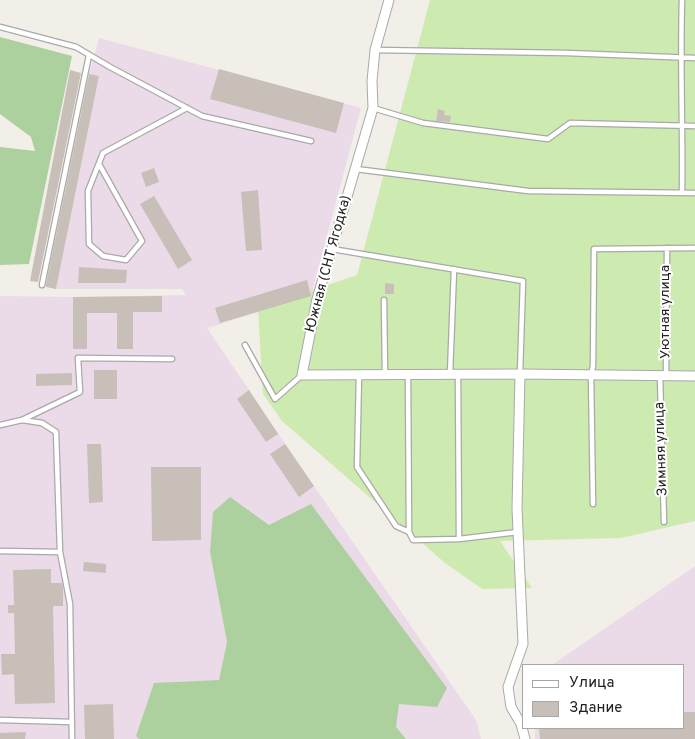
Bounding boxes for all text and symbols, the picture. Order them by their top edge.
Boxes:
street label: Южная (СНТ Ягодка) [303,194,355,334]
street label: Уютная улица [658,265,674,359]
street label: Зимняя улица [652,402,672,496]
legend [522,664,685,729]
text: Улица [569,674,614,693]
text: Здание [569,699,622,718]

